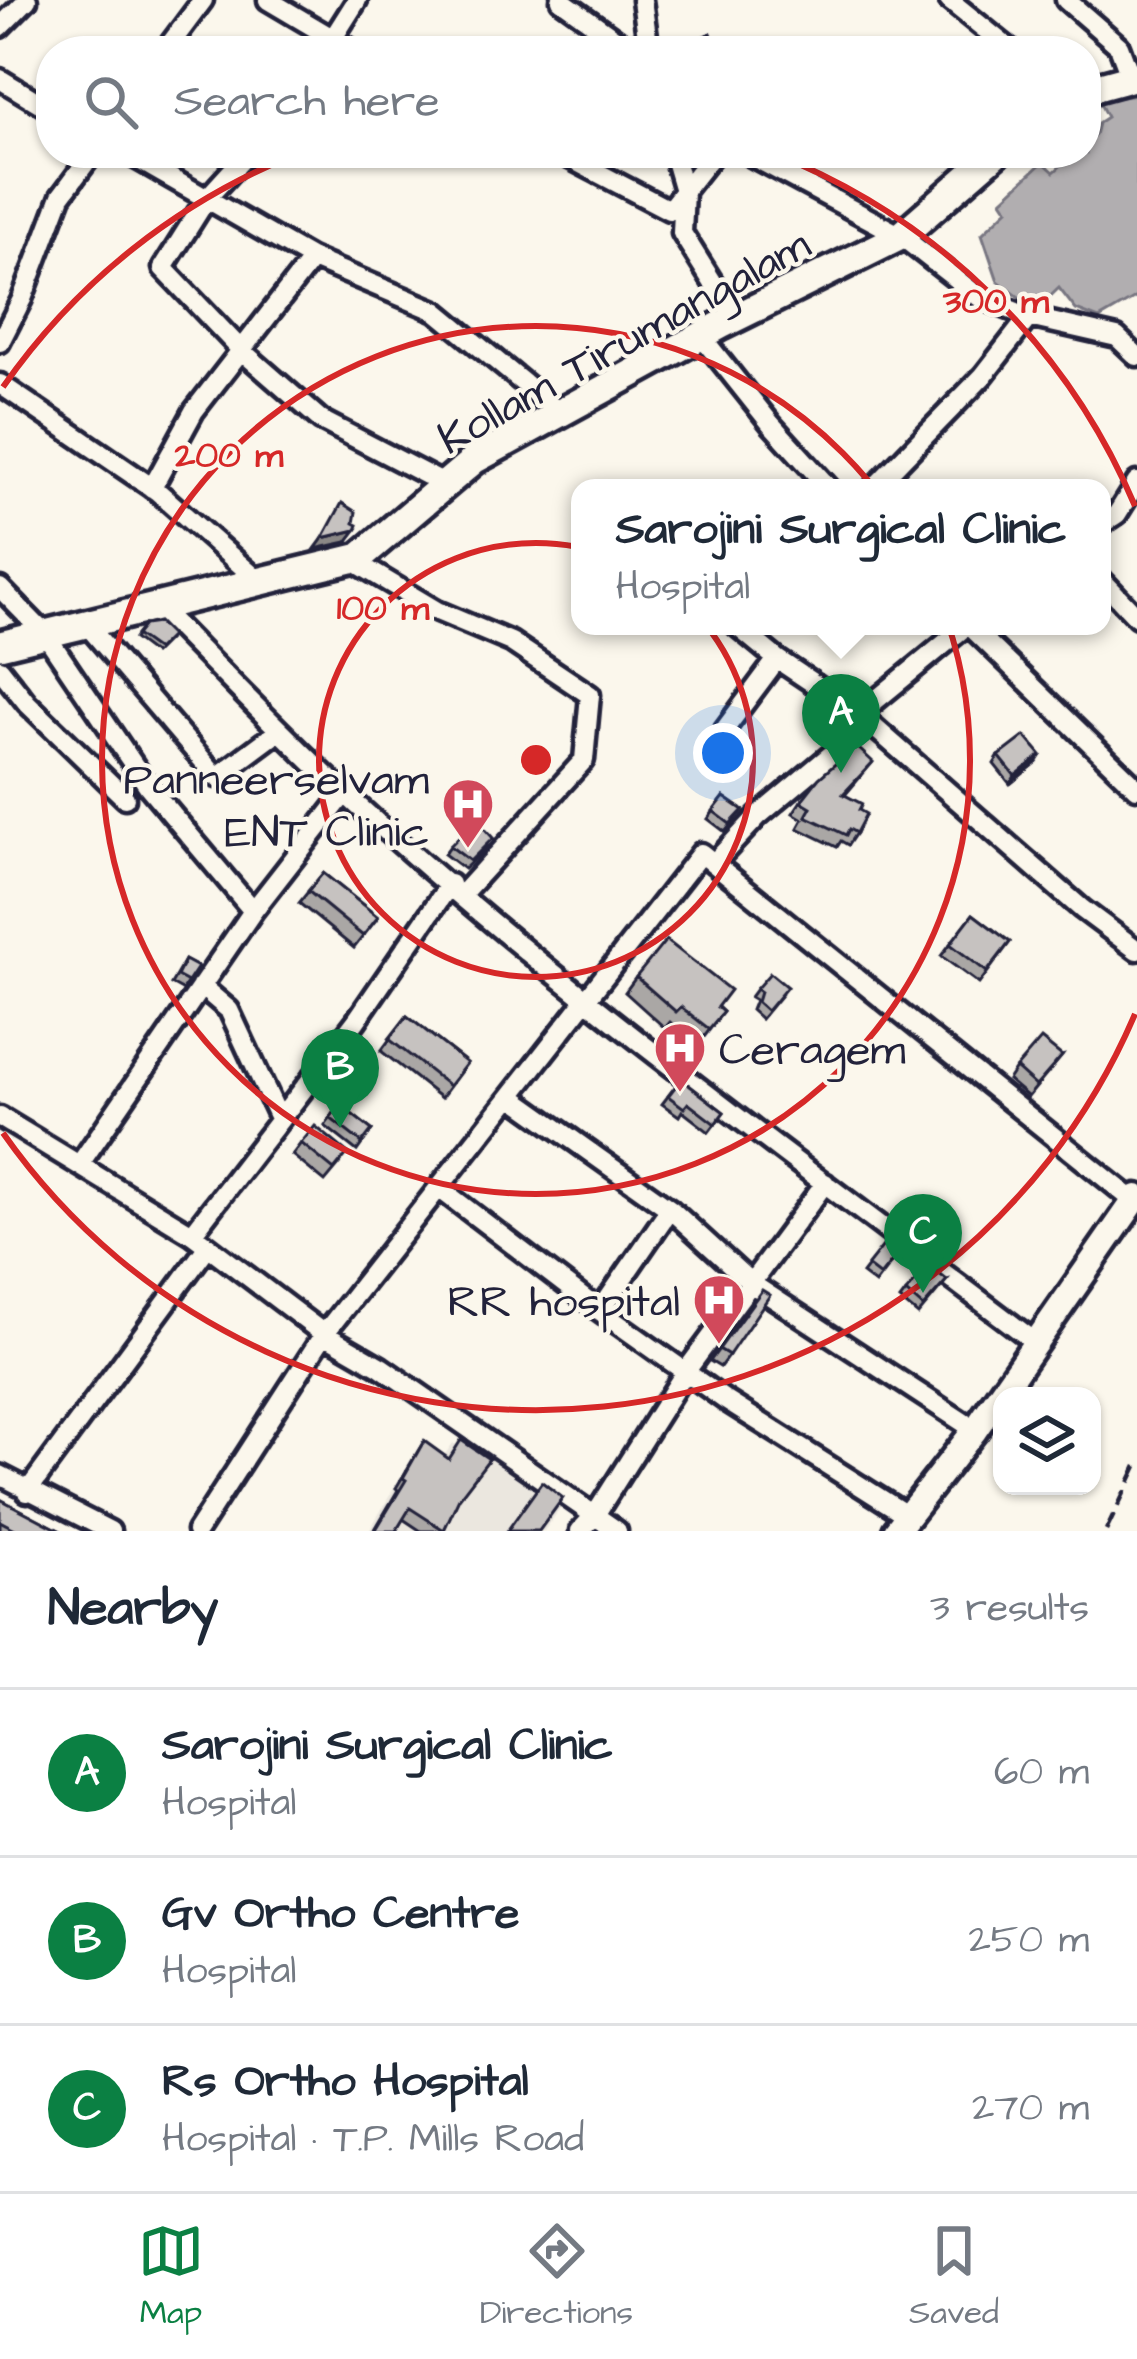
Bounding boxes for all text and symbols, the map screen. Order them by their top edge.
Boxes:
search box [36,36,1101,168]
icon: search [78,69,144,135]
text: Search here [174,71,440,133]
street label: Kollam Tirumangalam [427,214,822,471]
text: 300 m [942,276,1050,327]
text: 200 m [174,430,284,481]
popup [571,479,1111,635]
text: Sarojini Surgical Clinic [616,499,1066,561]
text: Hospital [616,561,750,615]
text: 100 m [337,583,430,634]
pin: A [802,674,880,773]
your location [693,723,753,783]
centre of rings [515,739,557,781]
place label: Panneerselvam ENT Clinic [124,750,429,864]
hospital icon: Panneerselvam ENT Clinic [440,776,496,850]
hospital icon: Ceragem [652,1020,708,1094]
place label: Ceragem [719,1020,906,1082]
pin: B [301,1029,379,1128]
pin: C [884,1194,962,1293]
place label: RR hospital [448,1272,680,1334]
hospital icon: RR hospital [691,1272,747,1346]
map controls [993,1387,1101,1495]
button: layers [993,1387,1101,1495]
text: Nearby [48,1574,218,1645]
text: 3 results [930,1582,1089,1636]
text: Sarojini Surgical Clinic [162,1715,613,1777]
text: A [75,1746,99,1800]
text: 60 m [994,1746,1089,1800]
text: Hospital [162,1777,296,1831]
text: Gv Ortho Centre [162,1883,519,1945]
text: B [73,1914,101,1968]
text: 250 m [968,1914,1089,1968]
text: Hospital [162,1945,296,1999]
text: Rs Ortho Hospital [162,2051,529,2113]
text: C [73,2082,101,2136]
text: 270 m [972,2082,1089,2136]
text: Hospital · T.P. Mills Road [162,2113,584,2167]
tab: Map [138,2218,204,2336]
tab: Directions [480,2218,633,2336]
tab: Saved [909,2218,999,2336]

